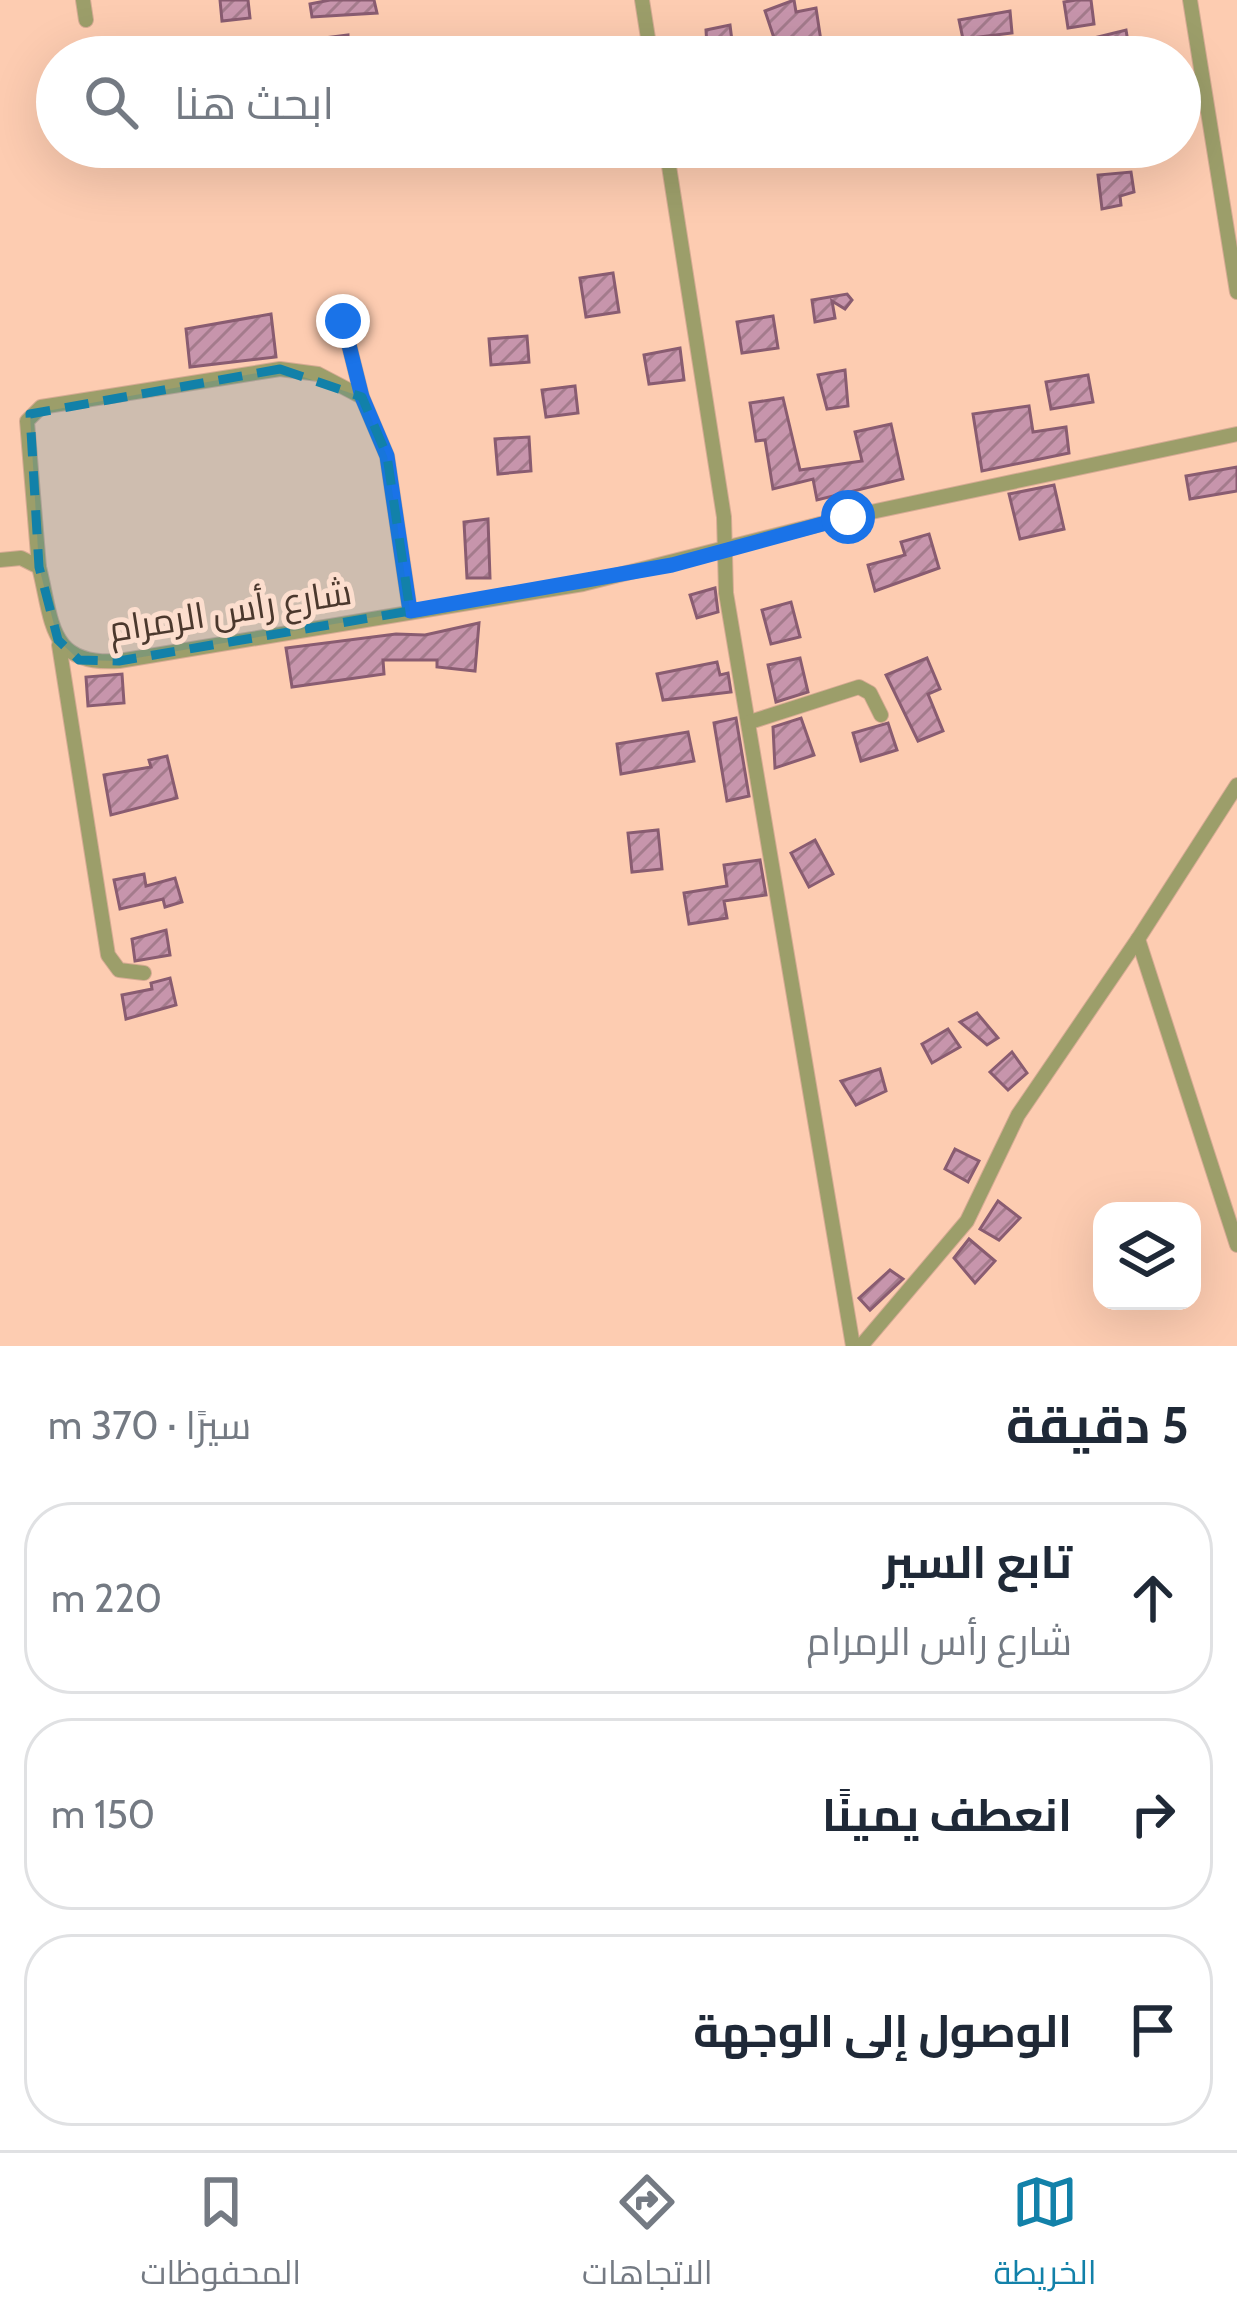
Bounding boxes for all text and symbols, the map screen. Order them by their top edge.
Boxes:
search box [36,36,1201,168]
icon: search [78,69,144,135]
text: ابحث هنا [174,76,334,130]
route end [316,294,370,348]
route start [821,490,875,544]
street label: شارع رأس الرمرام [105,569,355,654]
map controls [1093,1202,1201,1310]
button: layers [1093,1202,1201,1310]
text: 5 دقيقة [1006,1394,1189,1456]
text: سيرًا · 370 m [48,1401,251,1449]
text: تابع السير [883,1535,1072,1589]
icon: ahead [1120,1565,1186,1631]
text: 220 m [51,1574,162,1622]
text: شارع رأس الرمرام [806,1617,1072,1665]
icon: right [1120,1781,1186,1847]
text: انعطف يمينًا [822,1788,1072,1842]
text: 150 m [51,1790,155,1838]
icon: arrive [1120,1997,1186,2063]
text: الوصول إلى الوجهة [693,2004,1072,2058]
tab: المحفوظات [140,2169,301,2303]
tab: الاتجاهات [582,2169,713,2303]
tab: الخريطة [994,2169,1097,2303]

